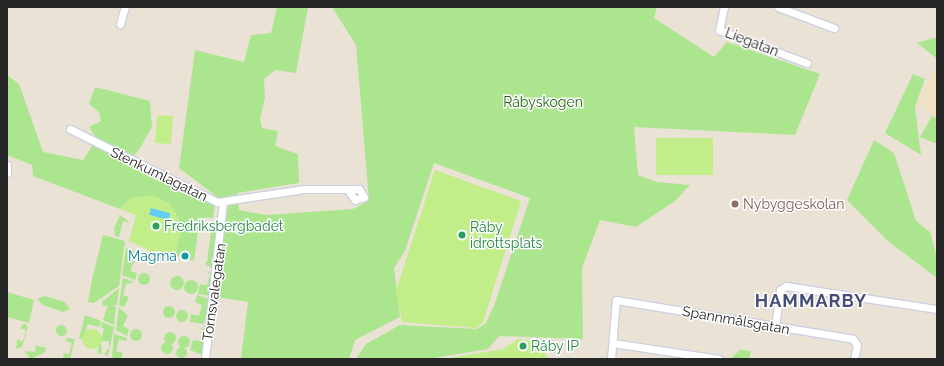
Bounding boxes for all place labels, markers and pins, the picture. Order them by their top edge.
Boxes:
place label: Nybyggeskolan [743,196,844,212]
marker: Nybyggeskolan [730,199,740,209]
place label: Fredriksbergbadet [164,218,284,234]
place label: Råby idrottsplats [470,219,542,252]
marker: Fredriksbergbadet [151,221,161,231]
marker: Råby idrottsplats [457,230,467,240]
place label: Magma [128,248,177,264]
marker: Magma [180,251,190,261]
place label: Råby IP [531,338,579,354]
marker: Råby IP [518,341,528,351]

